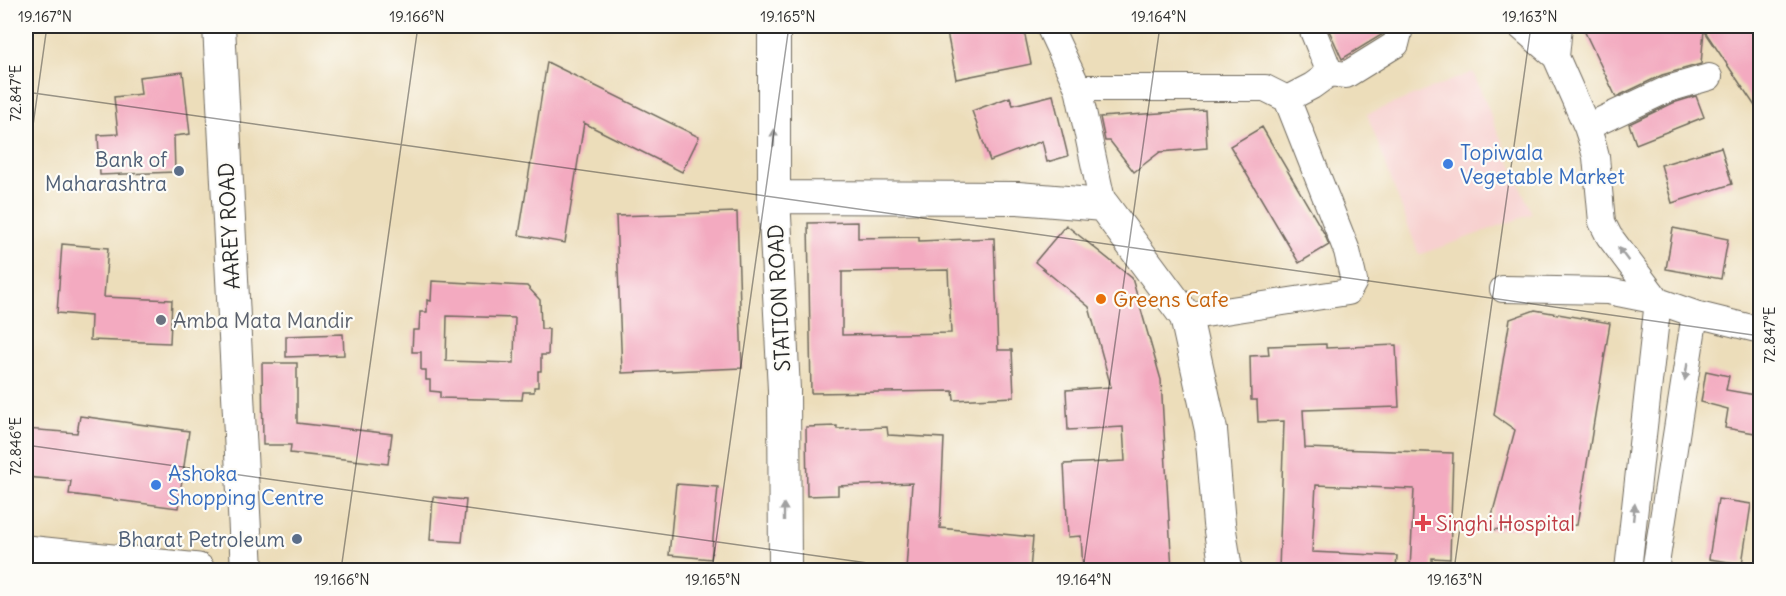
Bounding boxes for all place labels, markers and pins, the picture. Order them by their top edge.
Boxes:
place label: Topiwala Vegetable Market [1460,139,1625,190]
place label: Bank of Maharashtra [45,146,168,197]
marker: Topiwala Vegetable Market [1441,157,1455,171]
marker: Bank of Maharashtra [172,164,186,178]
place label: Greens Cafe [1113,286,1229,313]
marker: Greens Cafe [1094,292,1108,306]
place label: Amba Mata Mandir [173,307,354,334]
marker: Amba Mata Mandir [154,313,168,327]
place label: Ashoka Shopping Centre [168,460,324,511]
marker: Ashoka Shopping Centre [149,478,163,492]
place label: Singhi Hospital [1436,510,1575,537]
marker: Singhi Hospital [1414,514,1432,532]
place label: Bharat Petroleum [118,526,285,553]
marker: Bharat Petroleum [290,532,304,546]

